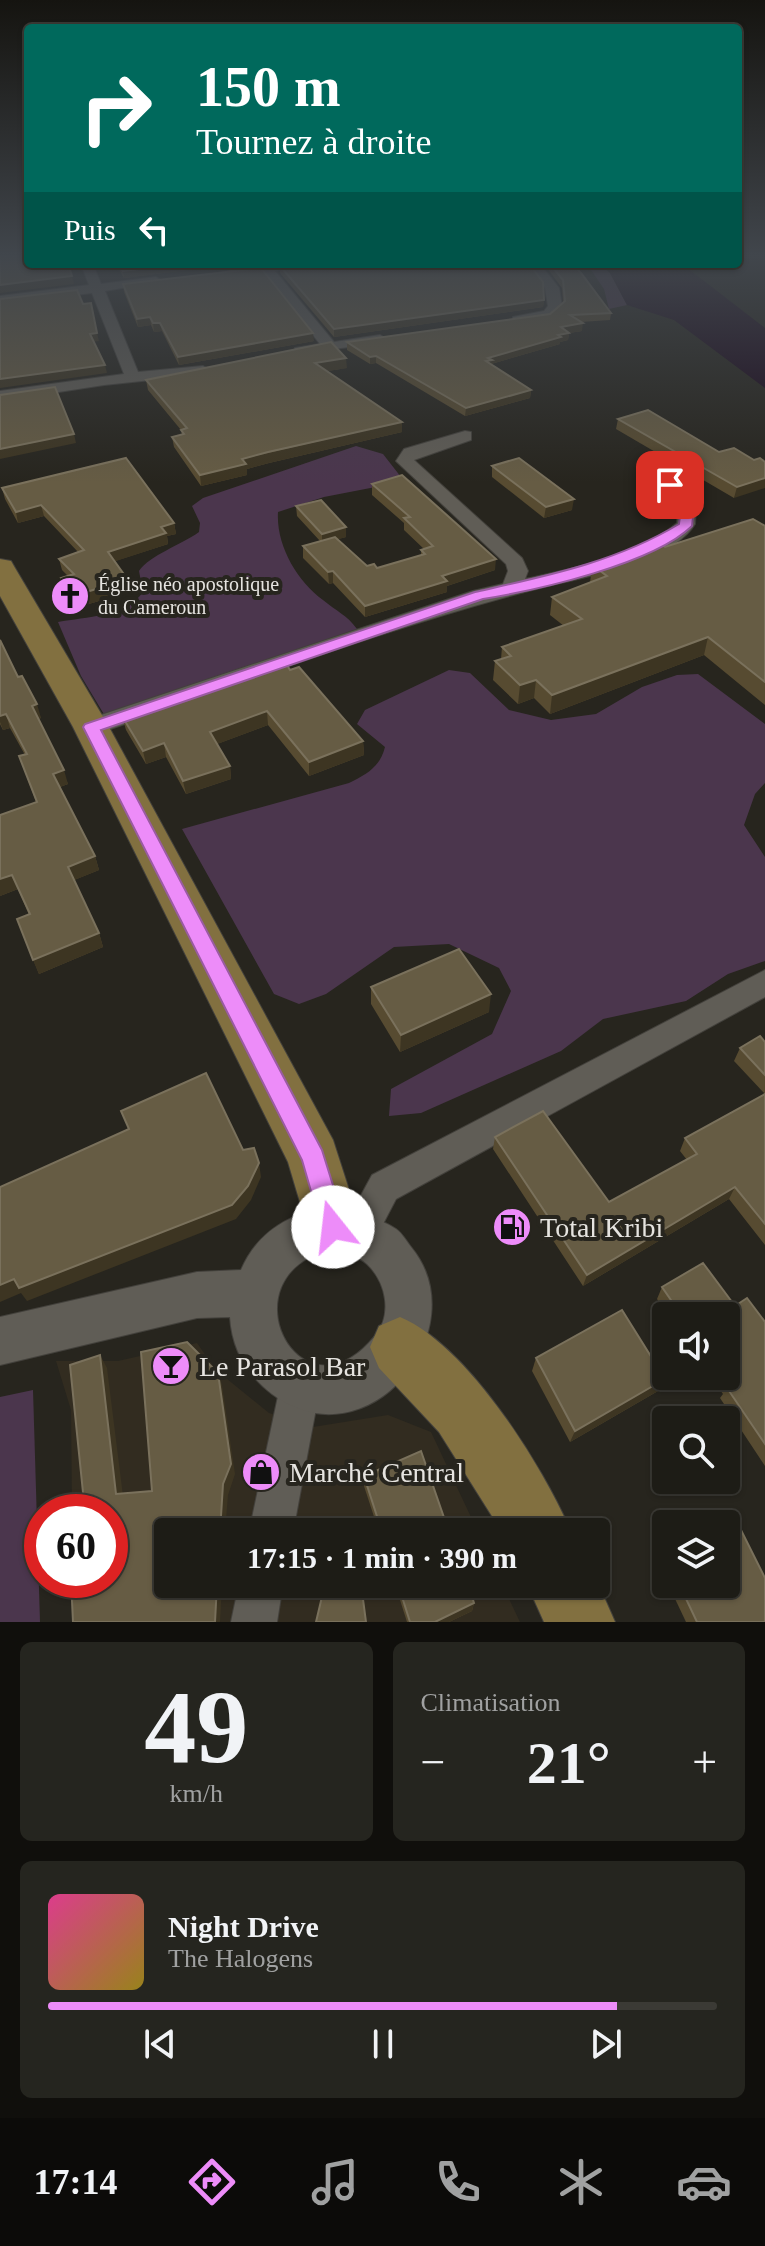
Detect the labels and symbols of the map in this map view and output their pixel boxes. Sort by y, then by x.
pin [636,451,704,519]
place label: Église néo apostolique du Cameroun [98,573,279,618]
church icon: Église néo apostolique du Cameroun [49,575,91,617]
position arrow [291,1185,375,1269]
fuel station icon: Total Kribi [491,1206,533,1248]
place label: Total Kribi [540,1212,663,1243]
bar icon: Le Parasol Bar [150,1345,192,1387]
place label: Le Parasol Bar [199,1351,366,1382]
shop icon: Marché Central [240,1451,282,1493]
place label: Marché Central [289,1457,464,1488]
speed limit sign: 60 [24,1494,128,1598]

